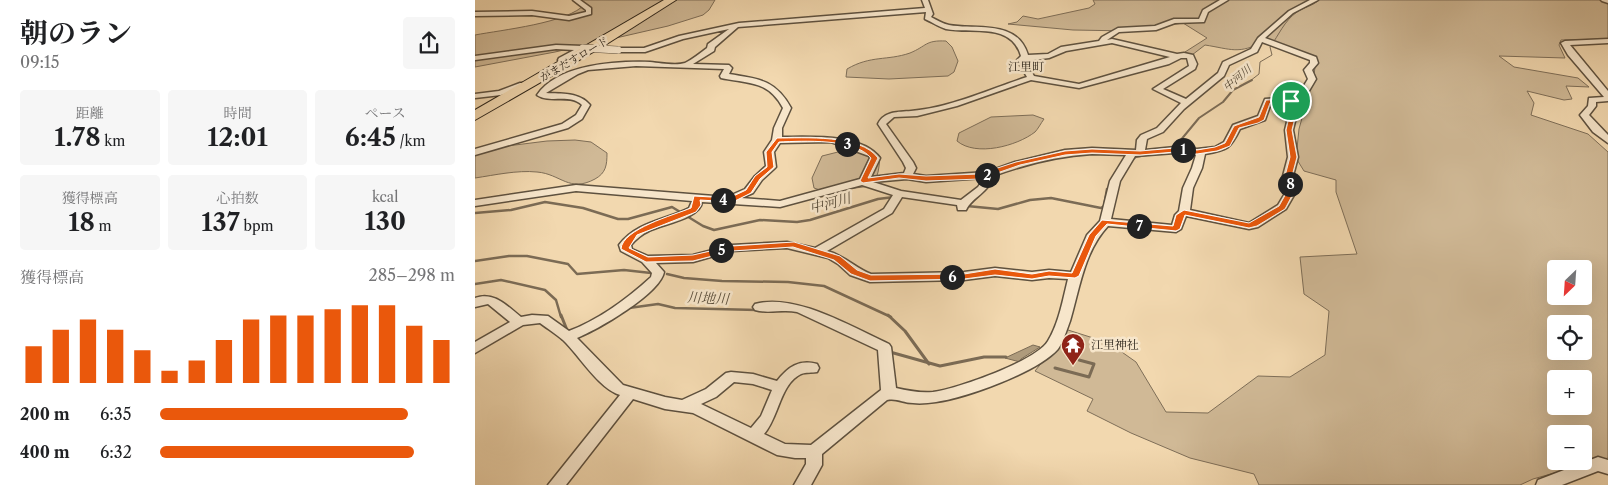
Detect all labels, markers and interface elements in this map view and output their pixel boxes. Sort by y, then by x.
text: 朝のラン [20,16,132,50]
button: share [403,17,455,69]
street label: がまだすロード [537,34,611,84]
text: 09:15 [20,52,59,72]
district label: 江里町 [1008,59,1044,74]
water label: 中河川 [1220,61,1255,94]
pin [1270,80,1312,122]
icon: arrive [1277,87,1305,115]
text: 距離 [76,104,104,122]
text: 時間 [223,104,251,122]
text: ペース [365,104,406,122]
text: 1.78 [54,122,101,153]
text: 12:01 [207,122,268,153]
text: 6:45 [345,122,396,153]
text: km [101,132,125,150]
text: /km [396,132,426,150]
pin: 3 [835,132,859,156]
text: 3 [844,135,851,153]
pin: 1 [1171,138,1195,162]
text: 1 [1180,141,1187,159]
pin: 2 [975,162,999,188]
text: 2 [983,166,992,184]
pin: 8 [1277,172,1303,196]
text: 8 [1286,175,1295,193]
text: kcal [372,188,398,206]
pin: 4 [711,188,735,212]
water label: 中河川 [807,188,855,217]
text: 獲得標高 [62,189,118,207]
text: 心拍数 [216,189,258,207]
text: 4 [719,191,728,209]
text: 130 [365,206,406,237]
text: 18 [68,207,95,238]
text: 137 [201,207,240,238]
pin: 7 [1127,214,1151,238]
text: m [95,217,112,235]
text: bpm [240,217,274,235]
text: 7 [1136,217,1143,235]
pin: 5 [709,238,733,262]
text: 5 [718,241,725,259]
north arrow [1547,260,1593,305]
map controls [1547,260,1592,470]
pin: 6 [939,264,965,290]
text: 285–298 m [369,265,455,285]
text: 獲得標高 [20,267,84,287]
text: 6 [948,268,957,286]
water label: 川地川 [687,288,731,308]
button: locate [1547,315,1592,360]
temple icon: 江里神社 [1060,332,1086,366]
place label: 江里神社 [1091,337,1139,352]
button: + [1547,370,1592,415]
text: 200 m [20,404,70,424]
text: 6:35 [100,404,131,424]
button: − [1547,425,1592,470]
text: 400 m [20,442,70,462]
text: 6:32 [100,442,132,462]

